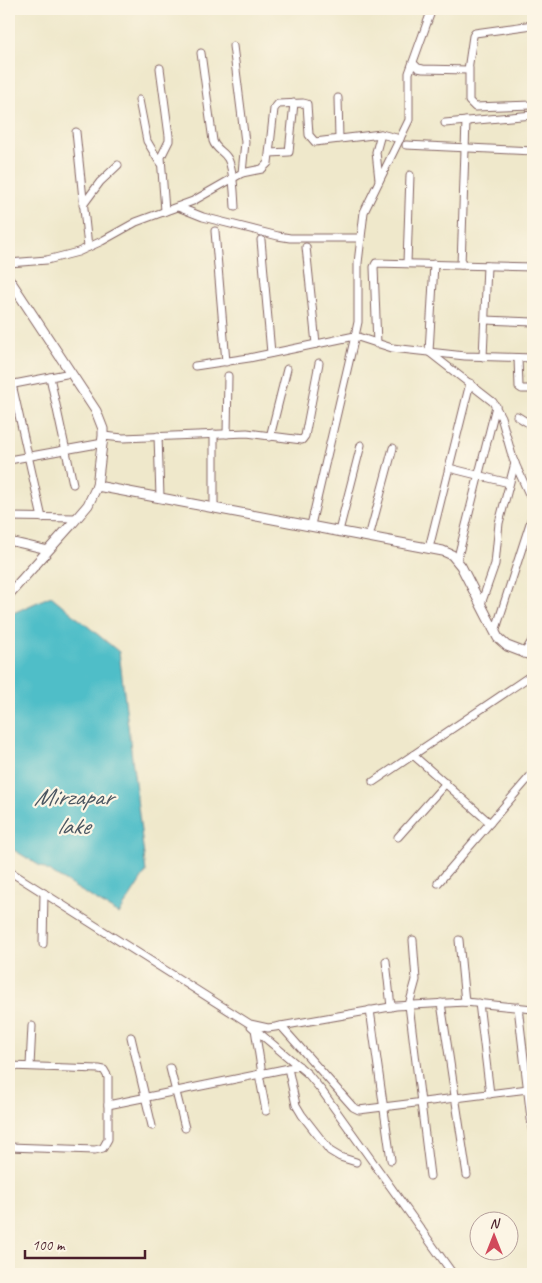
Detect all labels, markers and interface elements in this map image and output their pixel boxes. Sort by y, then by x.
water label: Mirzapar lake [34,781,117,842]
north arrow [470,1210,520,1260]
text: N [490,1215,501,1232]
scale bar [25,1228,145,1260]
text: 100 m [32,1236,66,1255]

